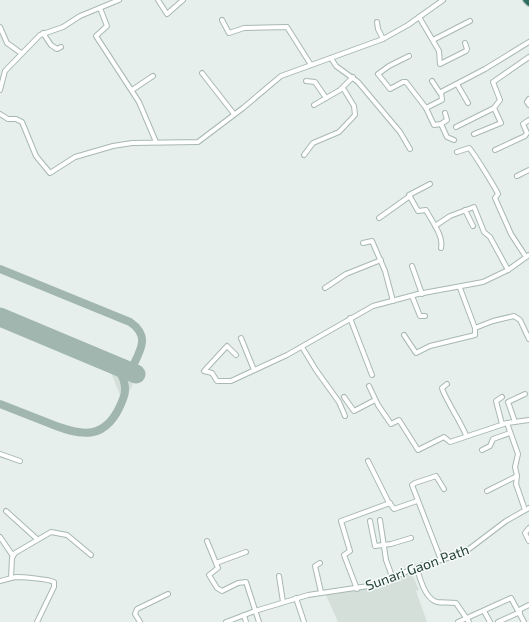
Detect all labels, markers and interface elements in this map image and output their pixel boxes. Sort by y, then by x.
street label: Sunari Gaon Path [363,540,471,594]

